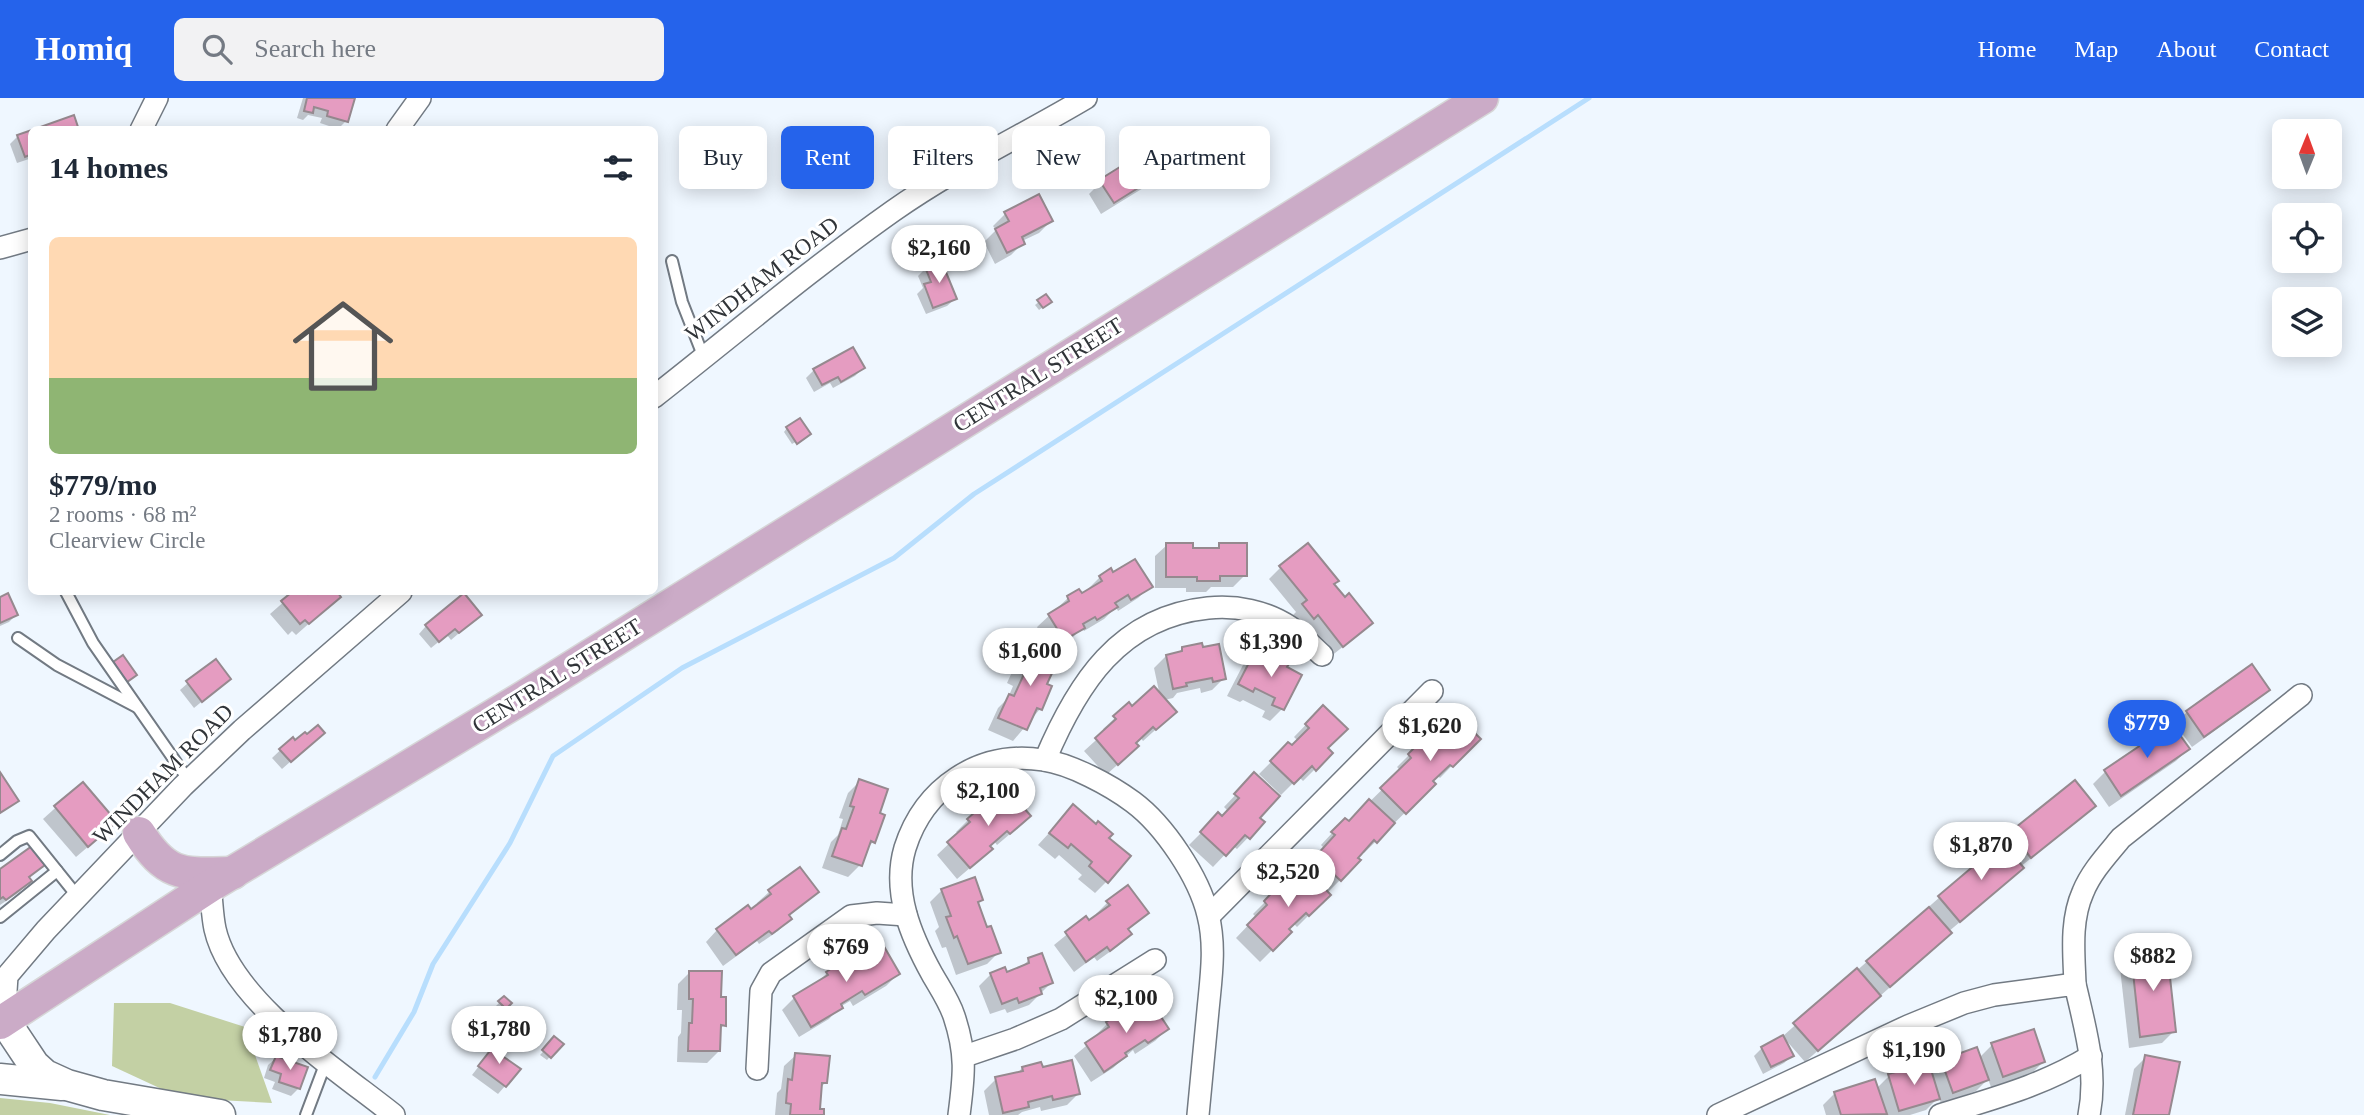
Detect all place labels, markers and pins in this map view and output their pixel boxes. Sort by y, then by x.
pin: $2,160 [882,226,996,285]
pin: $1,390 [1214,620,1328,679]
pin: $1,600 [973,628,1087,688]
pin: $779 [2106,700,2188,760]
pin: $1,620 [1373,704,1487,763]
pin: $2,100 [931,768,1045,828]
pin: $1,870 [1924,822,2038,882]
pin: $2,520 [1231,850,1345,909]
pin: $769 [805,924,887,984]
pin: $882 [2112,934,2194,993]
pin: $2,100 [1069,976,1183,1035]
pin: $1,780 [442,1006,556,1066]
pin: $1,780 [233,1012,347,1072]
pin: $1,190 [1857,1028,1971,1087]

